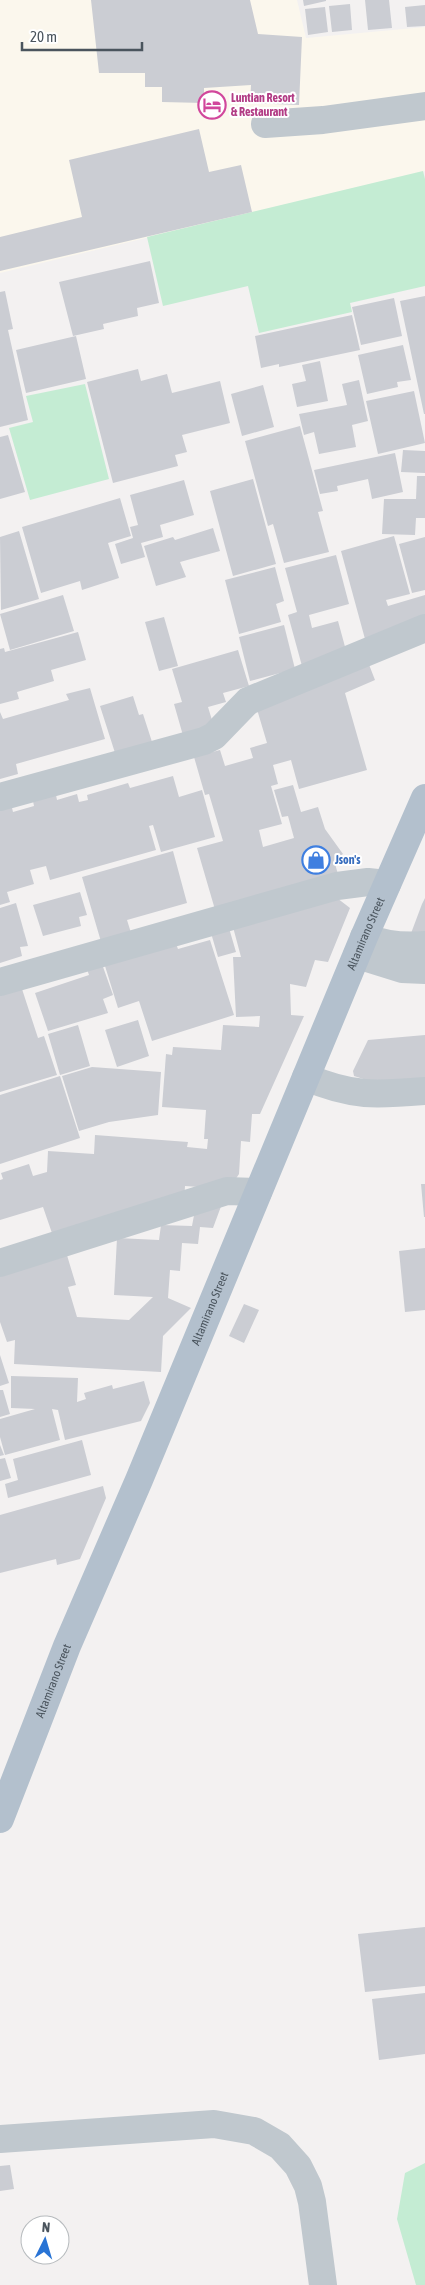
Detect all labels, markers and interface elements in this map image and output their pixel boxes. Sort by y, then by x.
scale bar [22,20,142,52]
text: 20 m [30,28,57,45]
hotel icon: Luntian Resort & Restaurant [197,90,227,120]
place label: Luntian Resort & Restaurant [231,91,295,119]
shop icon: Json's [301,845,331,875]
place label: Json's [334,853,361,867]
street label: Altamirano Street [344,895,388,972]
street label: Altamirano Street [189,1269,232,1347]
street label: Altamirano Street [33,1642,74,1720]
north arrow [20,2215,70,2265]
text: N [41,2219,51,2235]

